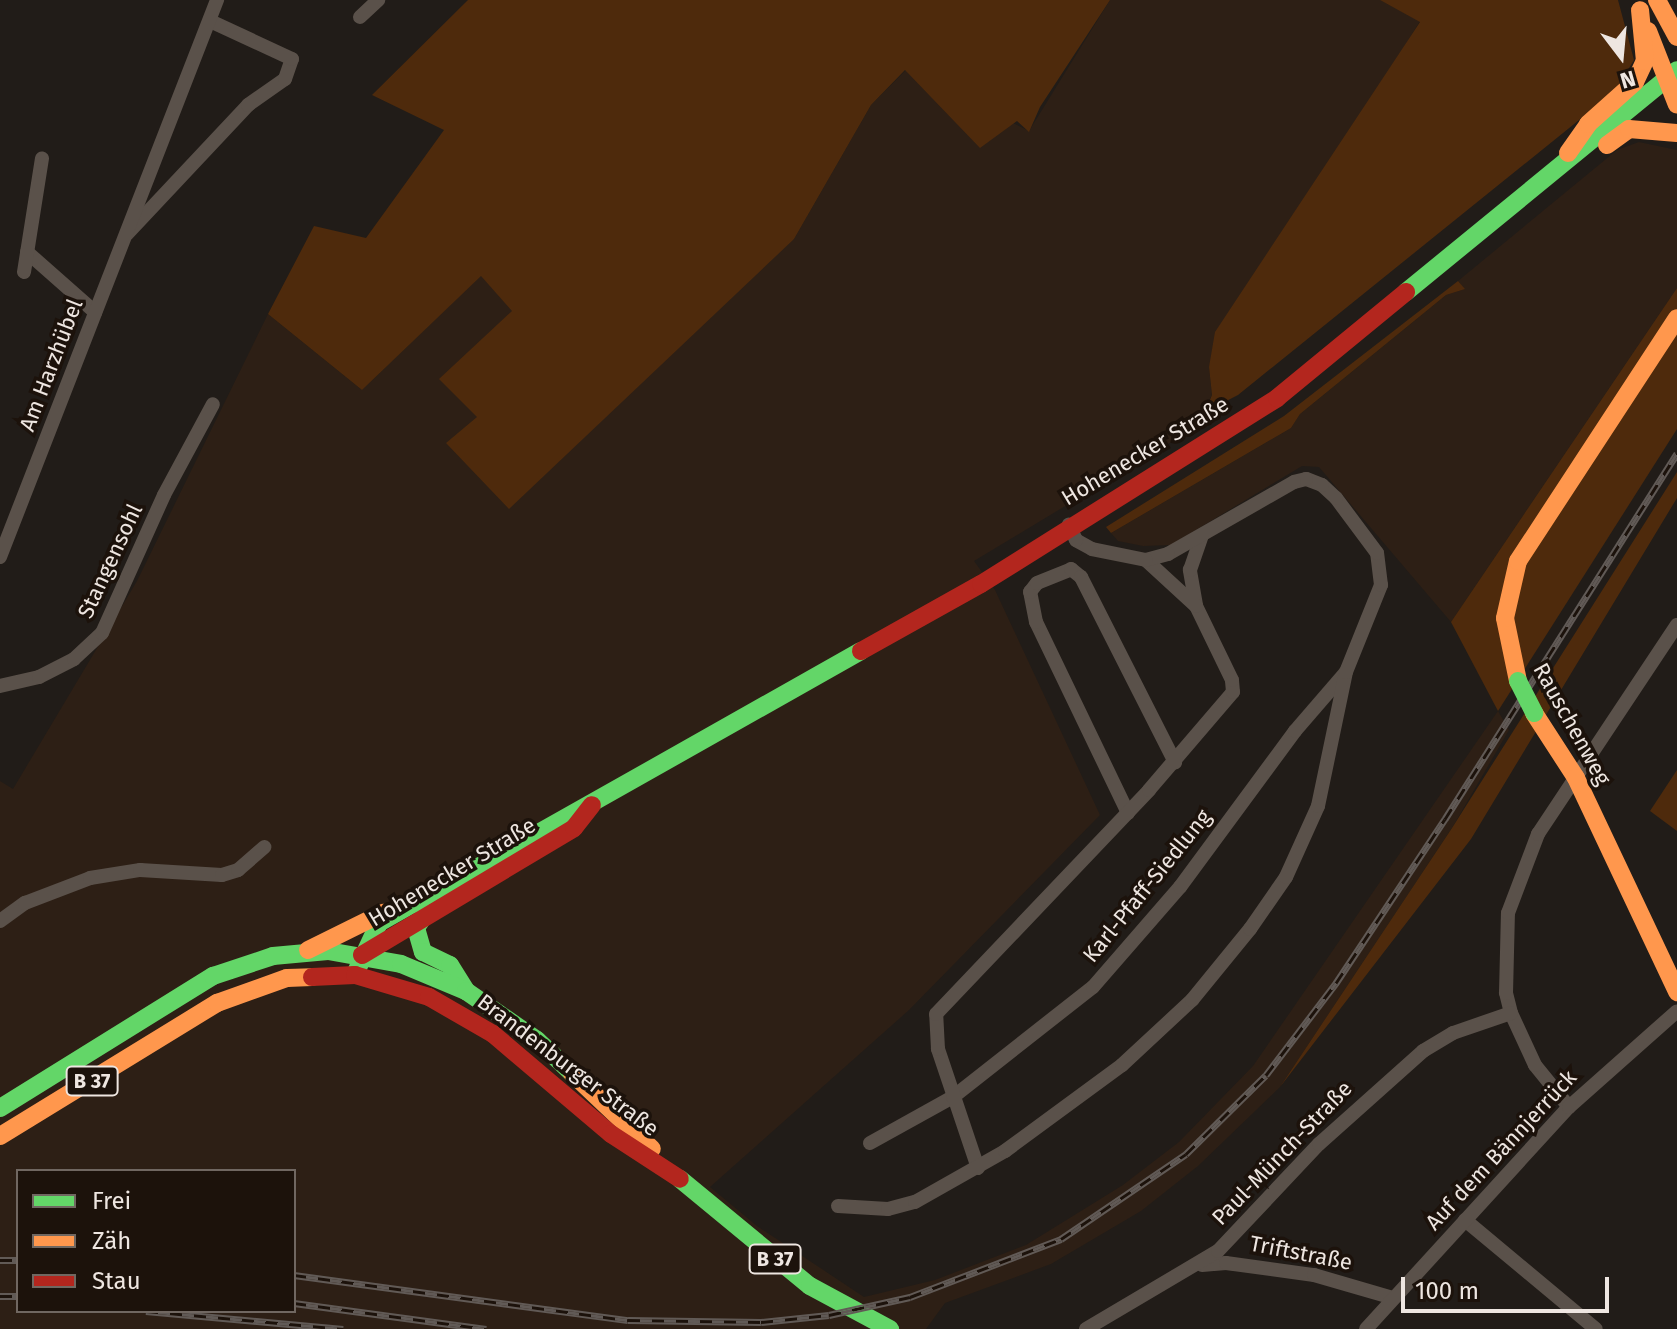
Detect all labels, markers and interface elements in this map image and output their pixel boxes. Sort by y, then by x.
north arrow [1581,16,1661,96]
text: N [1617,65,1638,95]
street label: Am Harzhübel [14,295,88,435]
street label: Hohenecker Straße [1057,391,1233,511]
street label: Stangensohl [72,500,148,622]
street label: Rauschenweg [1528,658,1616,790]
street label: Karl-Pfaff-Siedlung [1077,804,1217,968]
street label: Hohenecker Straße [364,812,540,932]
street label: Brandenburger Straße [472,988,664,1142]
street label: Auf dem Bännjerrück [1420,1064,1582,1236]
road number: B 37 [64,1065,120,1097]
street label: Paul-Münch-Straße [1206,1075,1358,1231]
legend [16,1169,296,1313]
text: Frei [92,1187,131,1215]
text: Zäh [92,1227,131,1255]
street label: Triftstraße [1248,1230,1354,1276]
road number: B 37 [747,1243,803,1275]
scale bar [1405,1261,1613,1311]
text: Stau [92,1267,141,1295]
text: 100 m [1415,1277,1479,1305]

